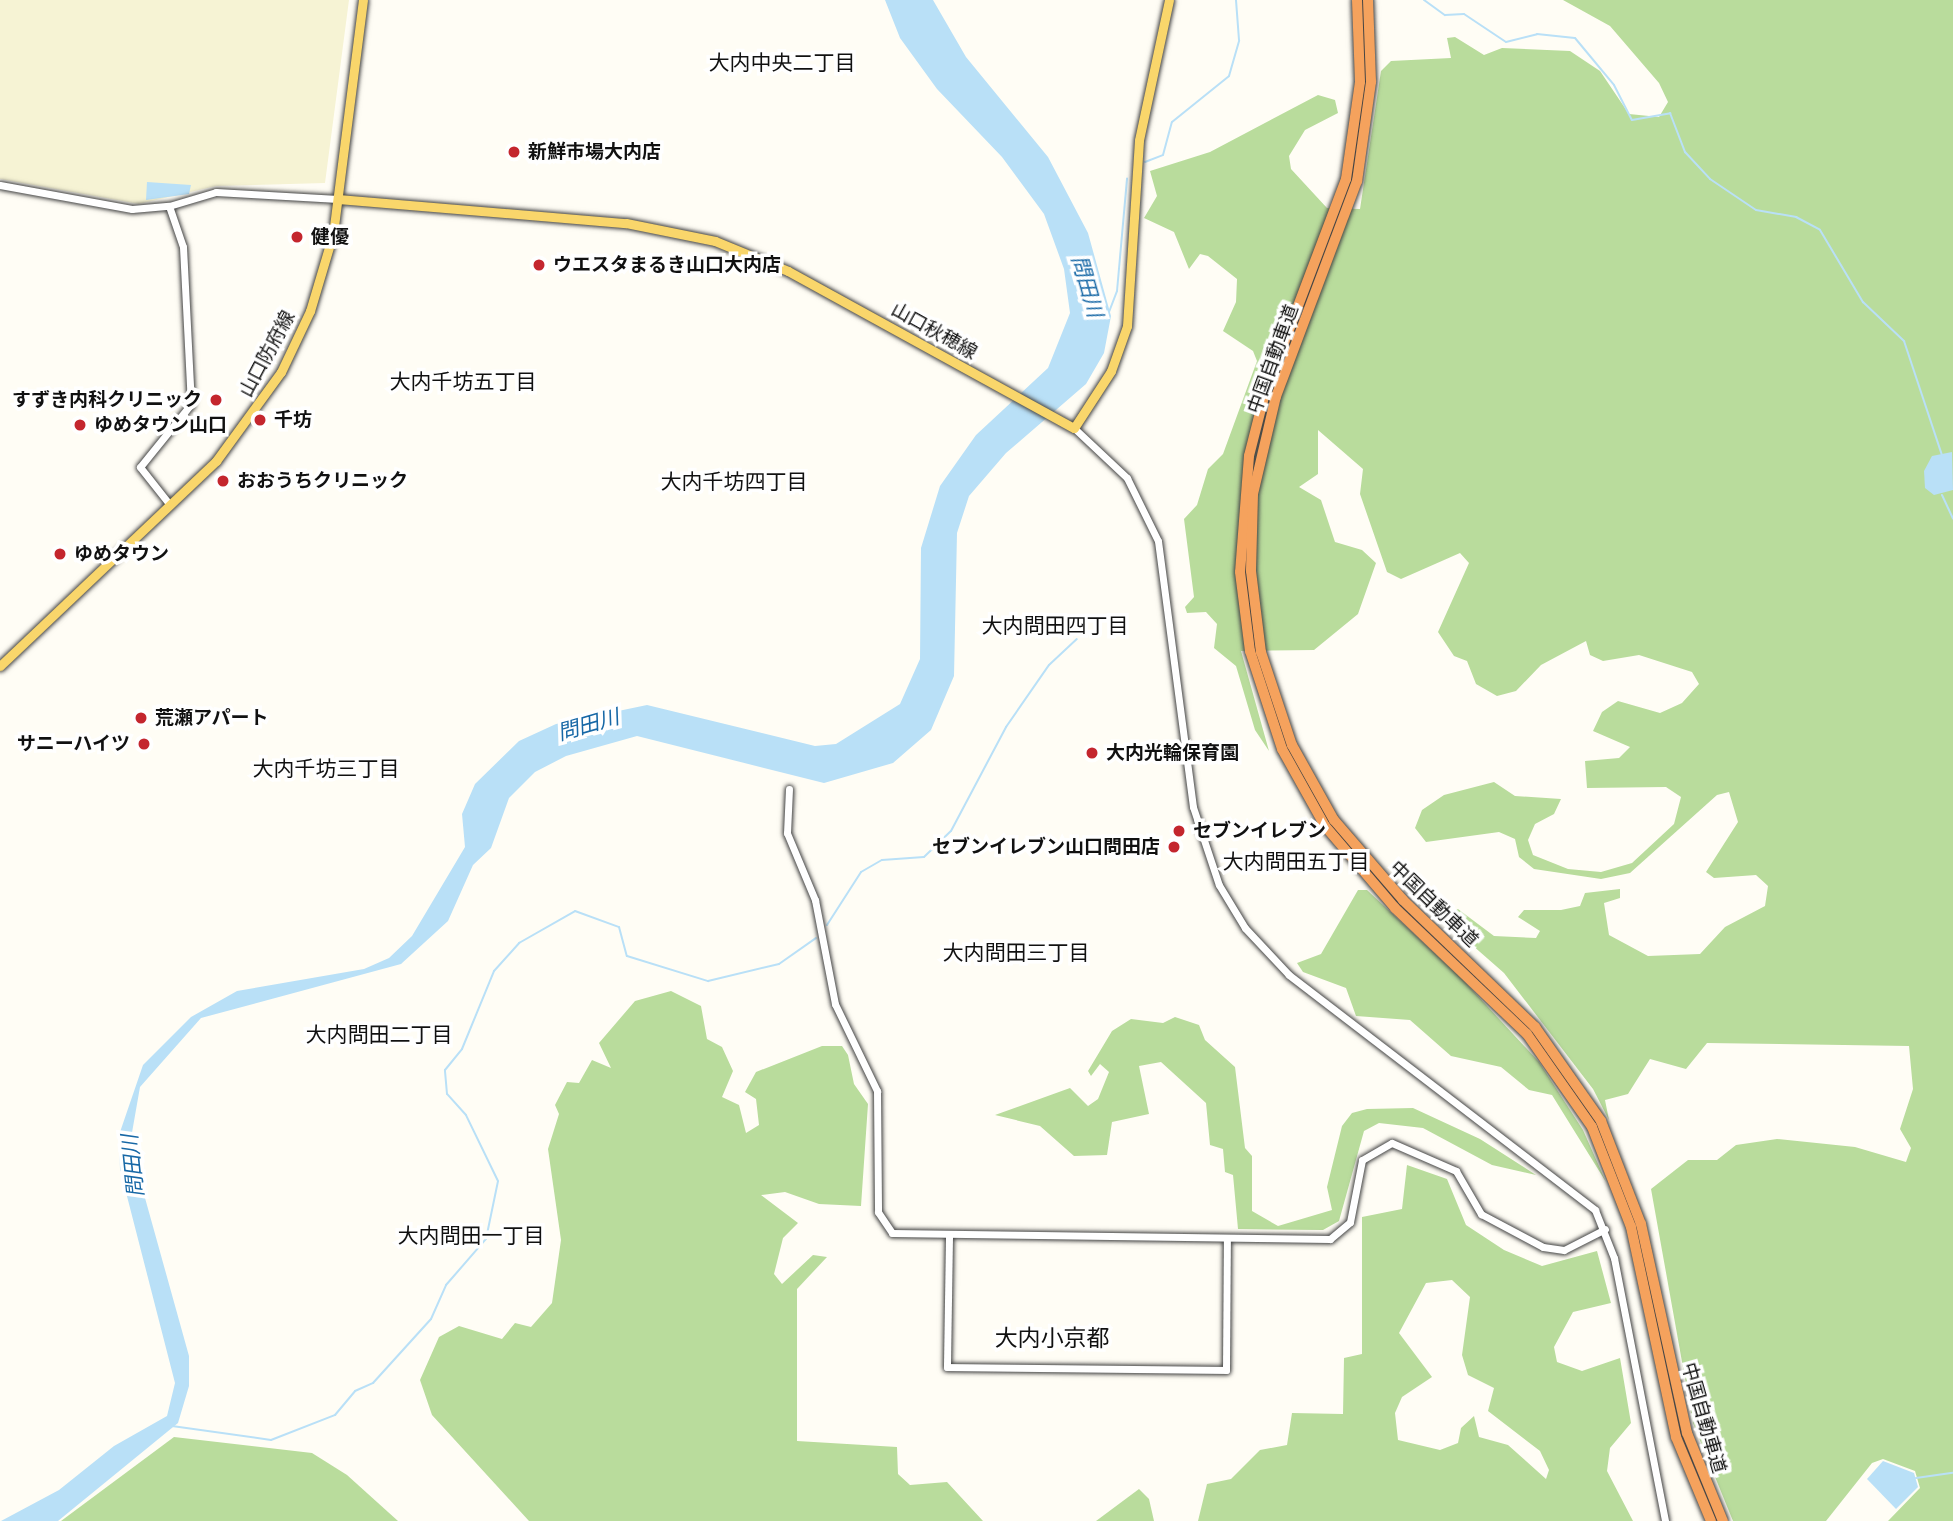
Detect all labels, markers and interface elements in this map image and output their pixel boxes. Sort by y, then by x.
district label: 大内中央二丁目 [709,49,855,75]
place label: 新鮮市場大内店 [528,141,661,163]
marker: 新鮮市場大内店 [506,144,522,160]
place label: 健優 [311,226,349,248]
marker: 健優 [289,229,305,245]
water label: 問田川 [1067,252,1109,320]
place label: ウエスタまるき山口大内店 [553,254,781,276]
marker: ウエスタまるき山口大内店 [531,257,547,273]
street label: 山口秋穂線 [887,298,981,364]
street label: 中国自動車道 [1243,302,1303,416]
street label: 山口防府線 [235,307,299,401]
district label: 大内千坊五丁目 [390,368,536,394]
place label: すずき内科クリニック [12,389,202,411]
marker: すずき内科クリニック [208,392,224,408]
place label: 千坊 [274,409,312,431]
marker: 千坊 [252,412,268,428]
place label: ゆめタウン山口 [94,414,227,436]
marker: ゆめタウン山口 [72,417,88,433]
district label: 大内千坊四丁目 [661,468,807,494]
place label: おおうちクリニック [237,470,408,492]
marker: おおうちクリニック [215,473,231,489]
place label: ゆめタウン [74,543,169,565]
marker: ゆめタウン [52,546,68,562]
district label: 大内問田四丁目 [982,612,1128,638]
water label: 問田川 [554,703,622,745]
place label: 荒瀬アパート [155,707,269,729]
marker: 荒瀬アパート [133,710,149,726]
place label: サニーハイツ [16,733,130,755]
marker: サニーハイツ [136,736,152,752]
place label: 大内光輪保育園 [1106,742,1239,764]
marker: 大内光輪保育園 [1084,745,1100,761]
district label: 大内千坊三丁目 [253,755,399,781]
place label: セブンイレブン [1193,820,1326,842]
marker: セブンイレブン [1171,823,1187,839]
place label: セブンイレブン山口問田店 [932,836,1160,858]
marker: セブンイレブン山口問田店 [1166,839,1182,855]
district label: 大内問田五丁目 [1223,848,1369,874]
street label: 中国自動車道 [1385,856,1483,952]
district label: 大内問田三丁目 [943,939,1089,965]
district label: 大内問田二丁目 [306,1021,452,1047]
water label: 問田川 [116,1133,148,1199]
district label: 大内問田一丁目 [398,1222,544,1248]
district label: 大内小京都 [995,1323,1109,1351]
street label: 中国自動車道 [1677,1360,1731,1476]

